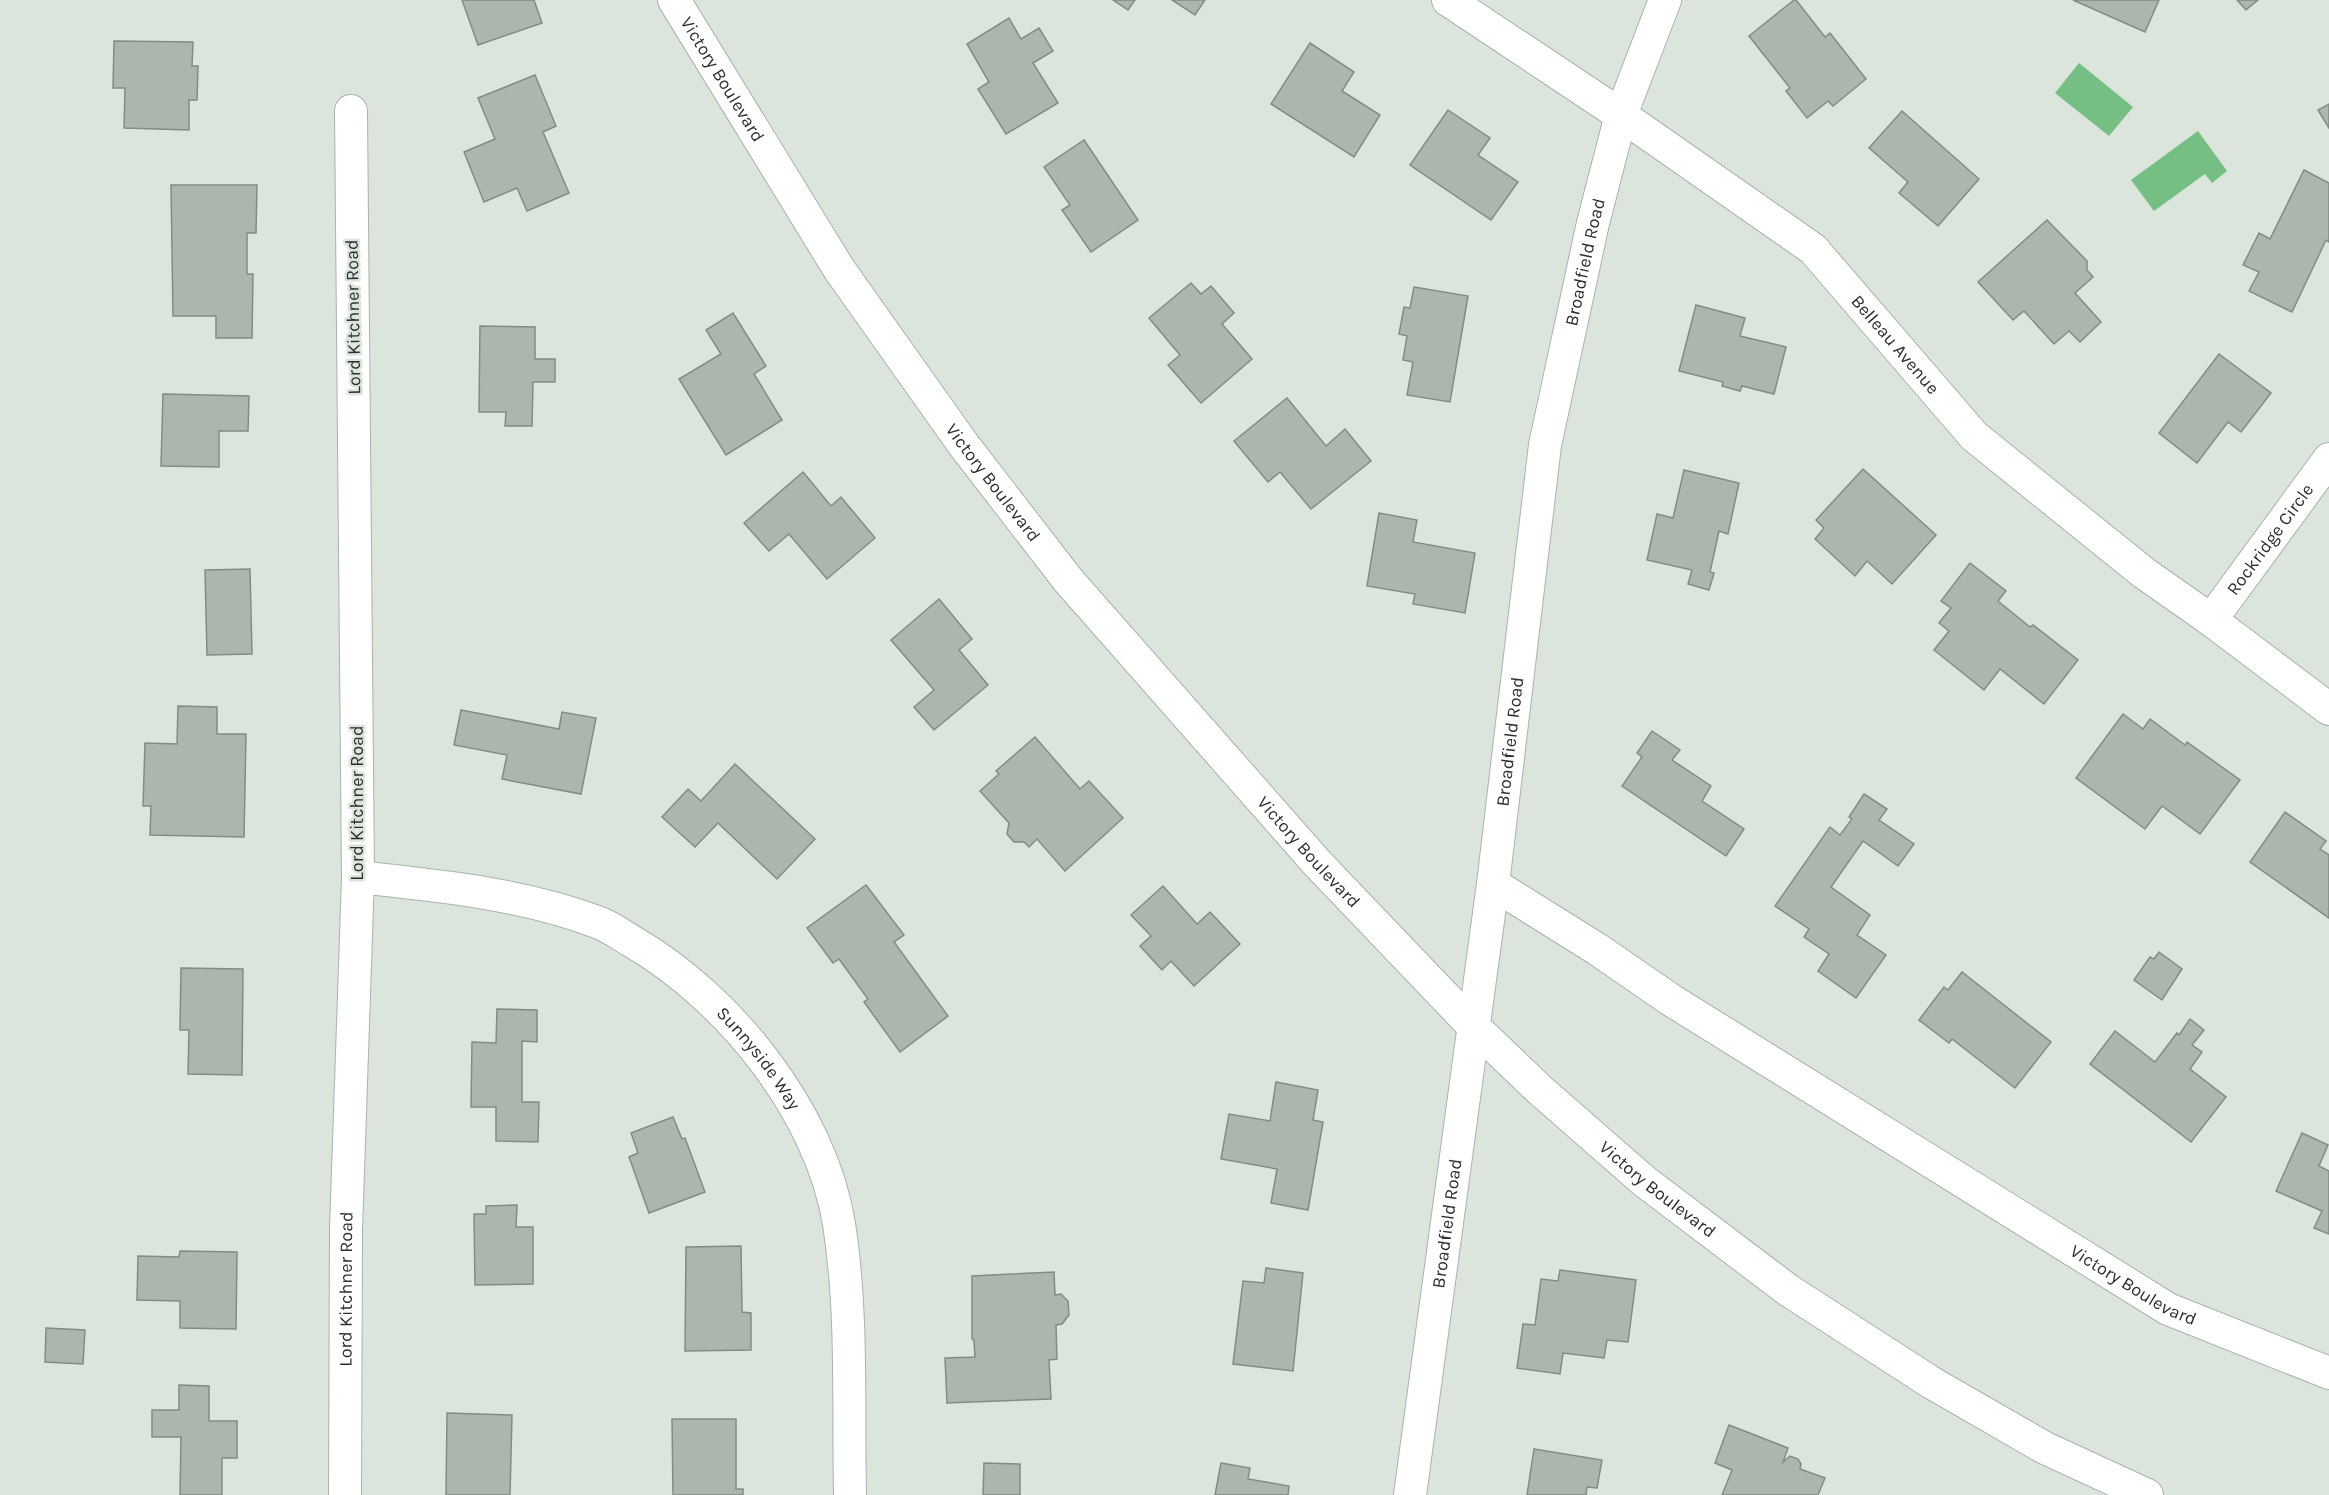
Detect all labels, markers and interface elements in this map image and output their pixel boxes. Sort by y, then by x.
street label: Victory Boulevard [676,13,769,146]
street label: Broadfield Road [1560,196,1610,328]
street label: Lord Kitchner Road [341,239,365,395]
street label: Belleau Avenue [1846,290,1944,399]
street label: Victory Boulevard [941,419,1045,546]
street label: Rockridge Circle [2222,479,2318,600]
street label: Broadfield Road [1491,676,1528,808]
street label: Lord Kitchner Road [346,725,368,881]
street label: Victory Boulevard [1252,792,1365,912]
street label: Sunnyside Way [712,1002,806,1114]
street label: Victory Boulevard [1595,1136,1720,1242]
street label: Broadfield Road [1427,1157,1467,1290]
street label: Lord Kitchner Road [334,1211,358,1367]
street label: Victory Boulevard [2066,1240,2200,1330]

